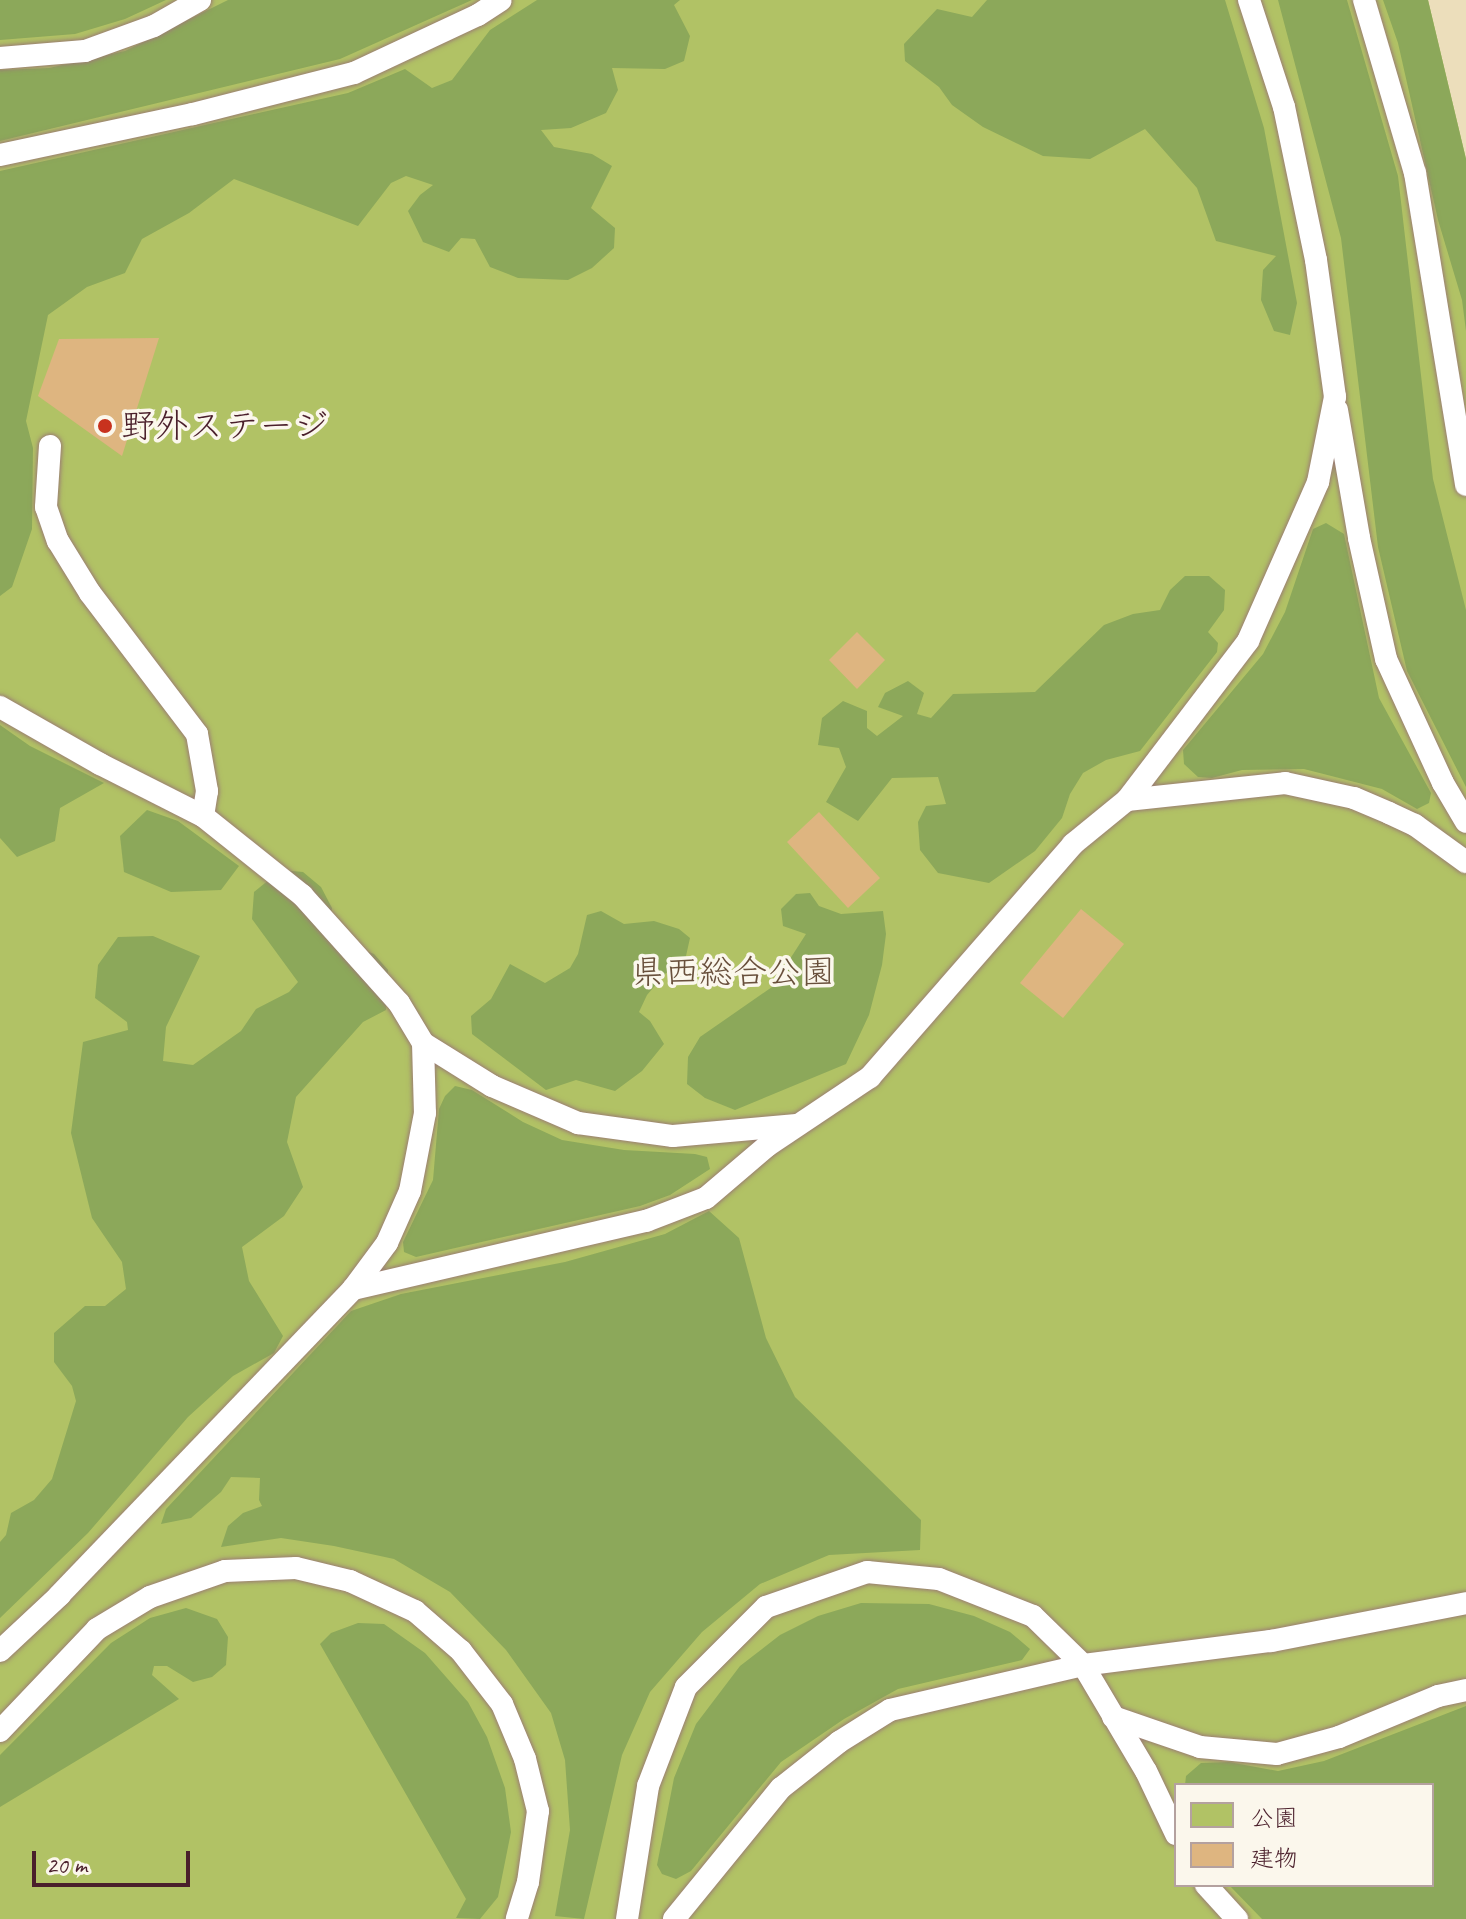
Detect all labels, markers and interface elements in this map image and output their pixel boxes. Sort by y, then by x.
place label: 野外ステージ [121,406,325,446]
marker: 野外ステージ [96,417,114,435]
park label: 県西総合公園 [631,952,835,992]
legend [1174,1783,1434,1887]
text: 公園 [1250,1803,1298,1833]
scale bar [36,1835,194,1885]
text: 建物 [1250,1843,1298,1873]
text: 20 m [46,1850,87,1880]

